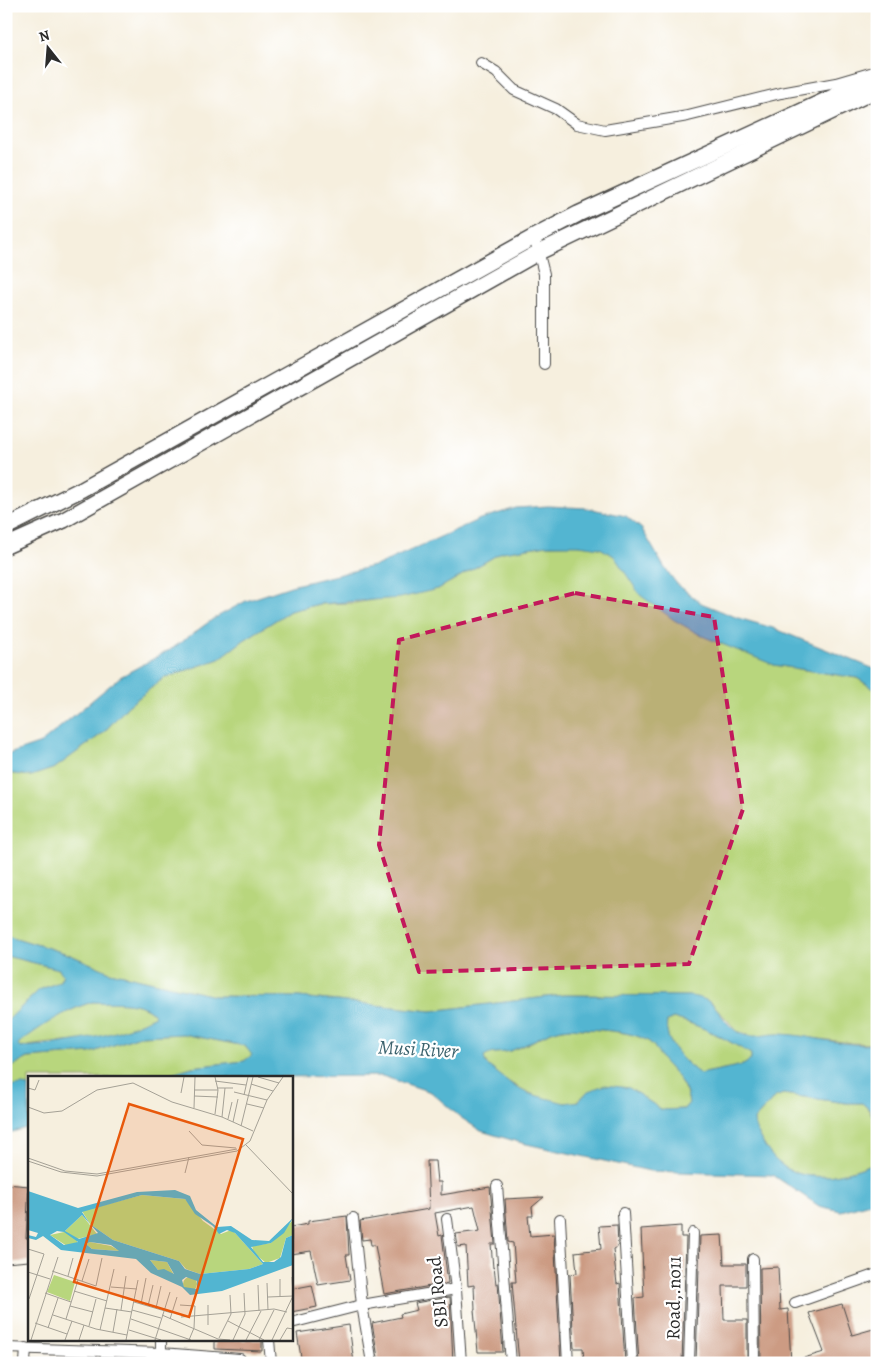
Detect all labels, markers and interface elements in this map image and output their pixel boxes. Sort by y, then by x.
north arrow [22,22,72,72]
text: N [37,25,52,47]
water label: Musi River [377,1033,460,1065]
inset map [28,1076,292,1342]
street label: SBI Road [421,1254,455,1329]
street label: Road,.no11 [660,1255,688,1340]

